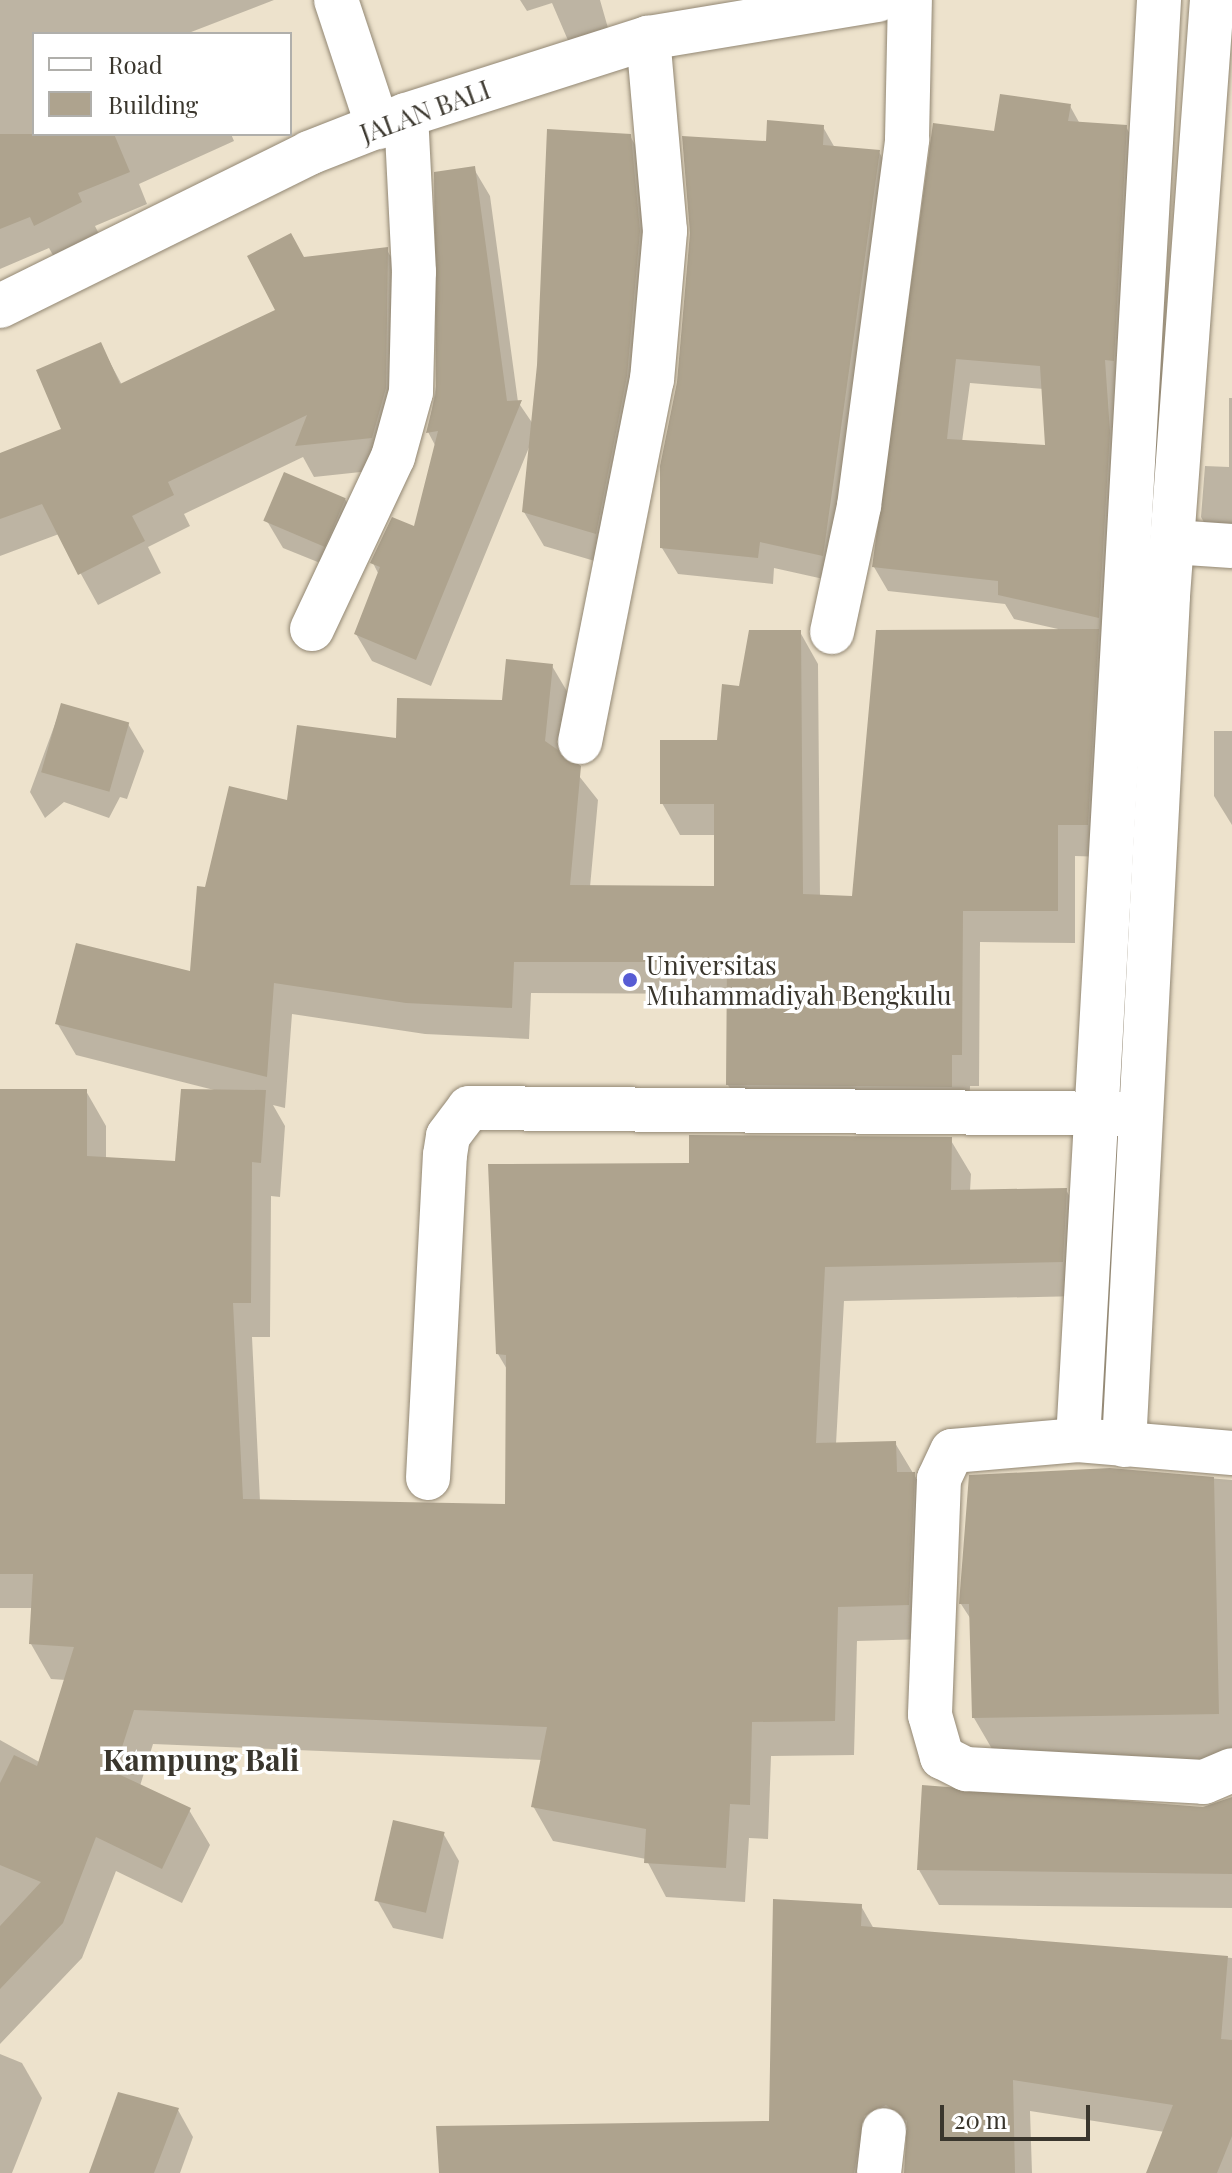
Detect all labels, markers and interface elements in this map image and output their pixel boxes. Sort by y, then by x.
legend [32,32,292,136]
text: Road [108,48,163,80]
street label: JALAN BALI [356,73,494,149]
text: Building [108,88,198,120]
place label: Universitas Muhammadiyah Bengkulu [646,949,951,1010]
marker: Universitas Muhammadiyah Bengkulu [621,971,639,989]
district label: Kampung Bali [103,1741,299,1777]
scale bar [944,2089,1094,2139]
text: 20 m [954,2103,1007,2135]

